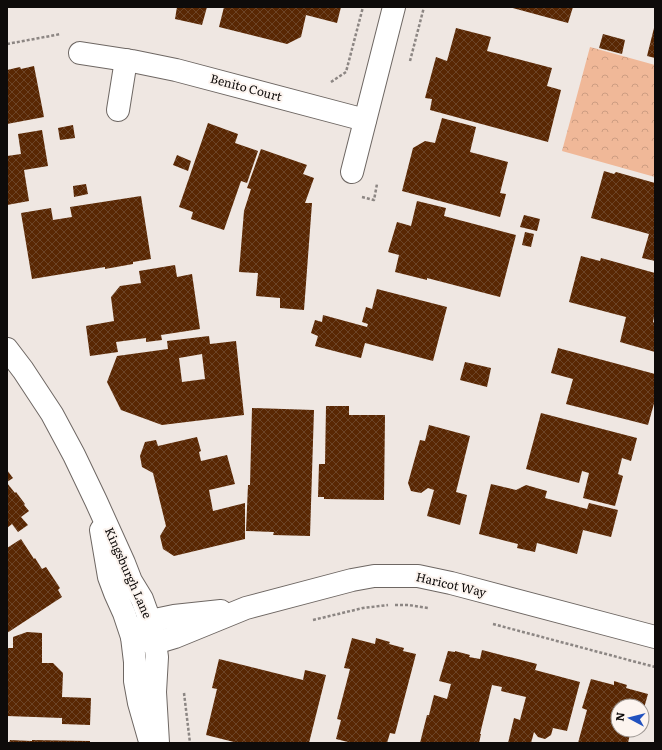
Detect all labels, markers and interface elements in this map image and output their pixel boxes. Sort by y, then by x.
street label: Benito Court [209,69,284,105]
street label: Kingsburgh Lane [101,524,157,621]
street label: Haricot Way [414,567,488,601]
north arrow [610,698,650,738]
text: N [611,711,628,722]

